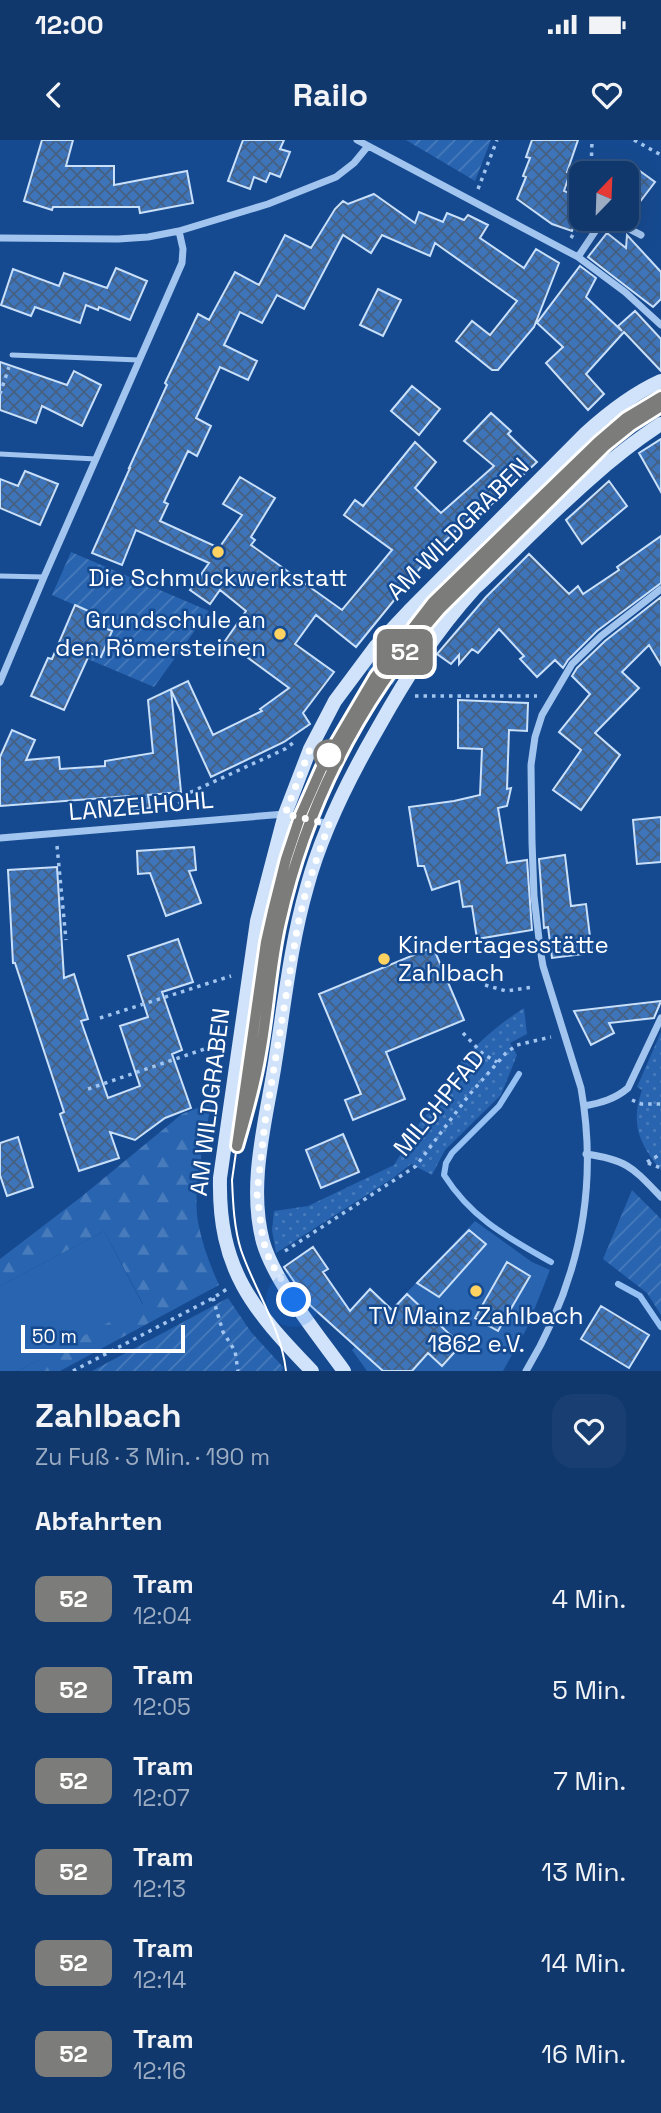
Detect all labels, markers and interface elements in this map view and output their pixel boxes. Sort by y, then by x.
text: 12:00 [35,8,104,42]
text: Railo [293,75,368,115]
icon: back [35,76,73,114]
icon: heart [588,76,626,114]
north arrow [569,161,639,231]
map controls [569,161,639,231]
street label: AM WILDGRABEN [380,451,535,606]
marker: Die Schmuckwerkstatt [210,544,226,560]
place label: Die Schmuckwerkstatt [88,562,348,593]
place label: Grundschule an den Römersteinen [55,604,266,663]
marker: Grundschule an den Römersteinen [272,626,288,642]
line badge: 52 [374,629,436,675]
text: 52 [391,636,419,667]
unlabelled marker [314,740,344,770]
street label: LANZELHOHL [67,784,215,827]
place label: Kindertagesstätte Zahlbach [398,929,609,988]
marker: Kindertagesstätte Zahlbach [376,951,392,967]
street label: AM WILDGRABEN [183,1006,236,1198]
street label: MILCHPFAD [386,1043,491,1162]
your location [276,1282,311,1317]
marker: TV Mainz Zahlbach 1862 e.V. [468,1283,484,1299]
place label: TV Mainz Zahlbach 1862 e.V. [369,1300,583,1359]
scale bar [21,1322,186,1354]
text: 50 m [32,1324,77,1349]
button: heart [552,1394,626,1468]
text: Zahlbach [35,1395,182,1437]
text: Zu Fuß · 3 Min. · 190 m [35,1442,270,1472]
text: Abfahrten [35,1504,163,1538]
text: Tram [133,1567,194,1601]
text: 4 Min. [552,1582,626,1616]
text: 52 [59,1583,88,1614]
text: 12:04 [133,1601,191,1631]
text: Tram [133,1658,194,1692]
text: 5 Min. [552,1673,626,1707]
text: 52 [59,1674,88,1705]
text: 12:05 [133,1692,191,1722]
text: Tram [133,1749,194,1783]
text: 7 Min. [553,1764,626,1798]
text: 52 [59,1765,88,1796]
text: 12:07 [133,1783,190,1813]
text: Tram [133,1840,194,1874]
text: 13 Min. [541,1855,626,1889]
text: 52 [59,1856,88,1887]
text: 12:13 [133,1874,186,1904]
text: Tram [133,1931,194,1965]
text: 14 Min. [541,1946,626,1980]
text: 52 [59,1947,88,1978]
text: 12:14 [133,1965,186,1995]
text: Tram [133,2022,194,2056]
text: 16 Min. [541,2037,626,2071]
text: 52 [59,2038,88,2069]
text: 12:16 [133,2056,186,2086]

